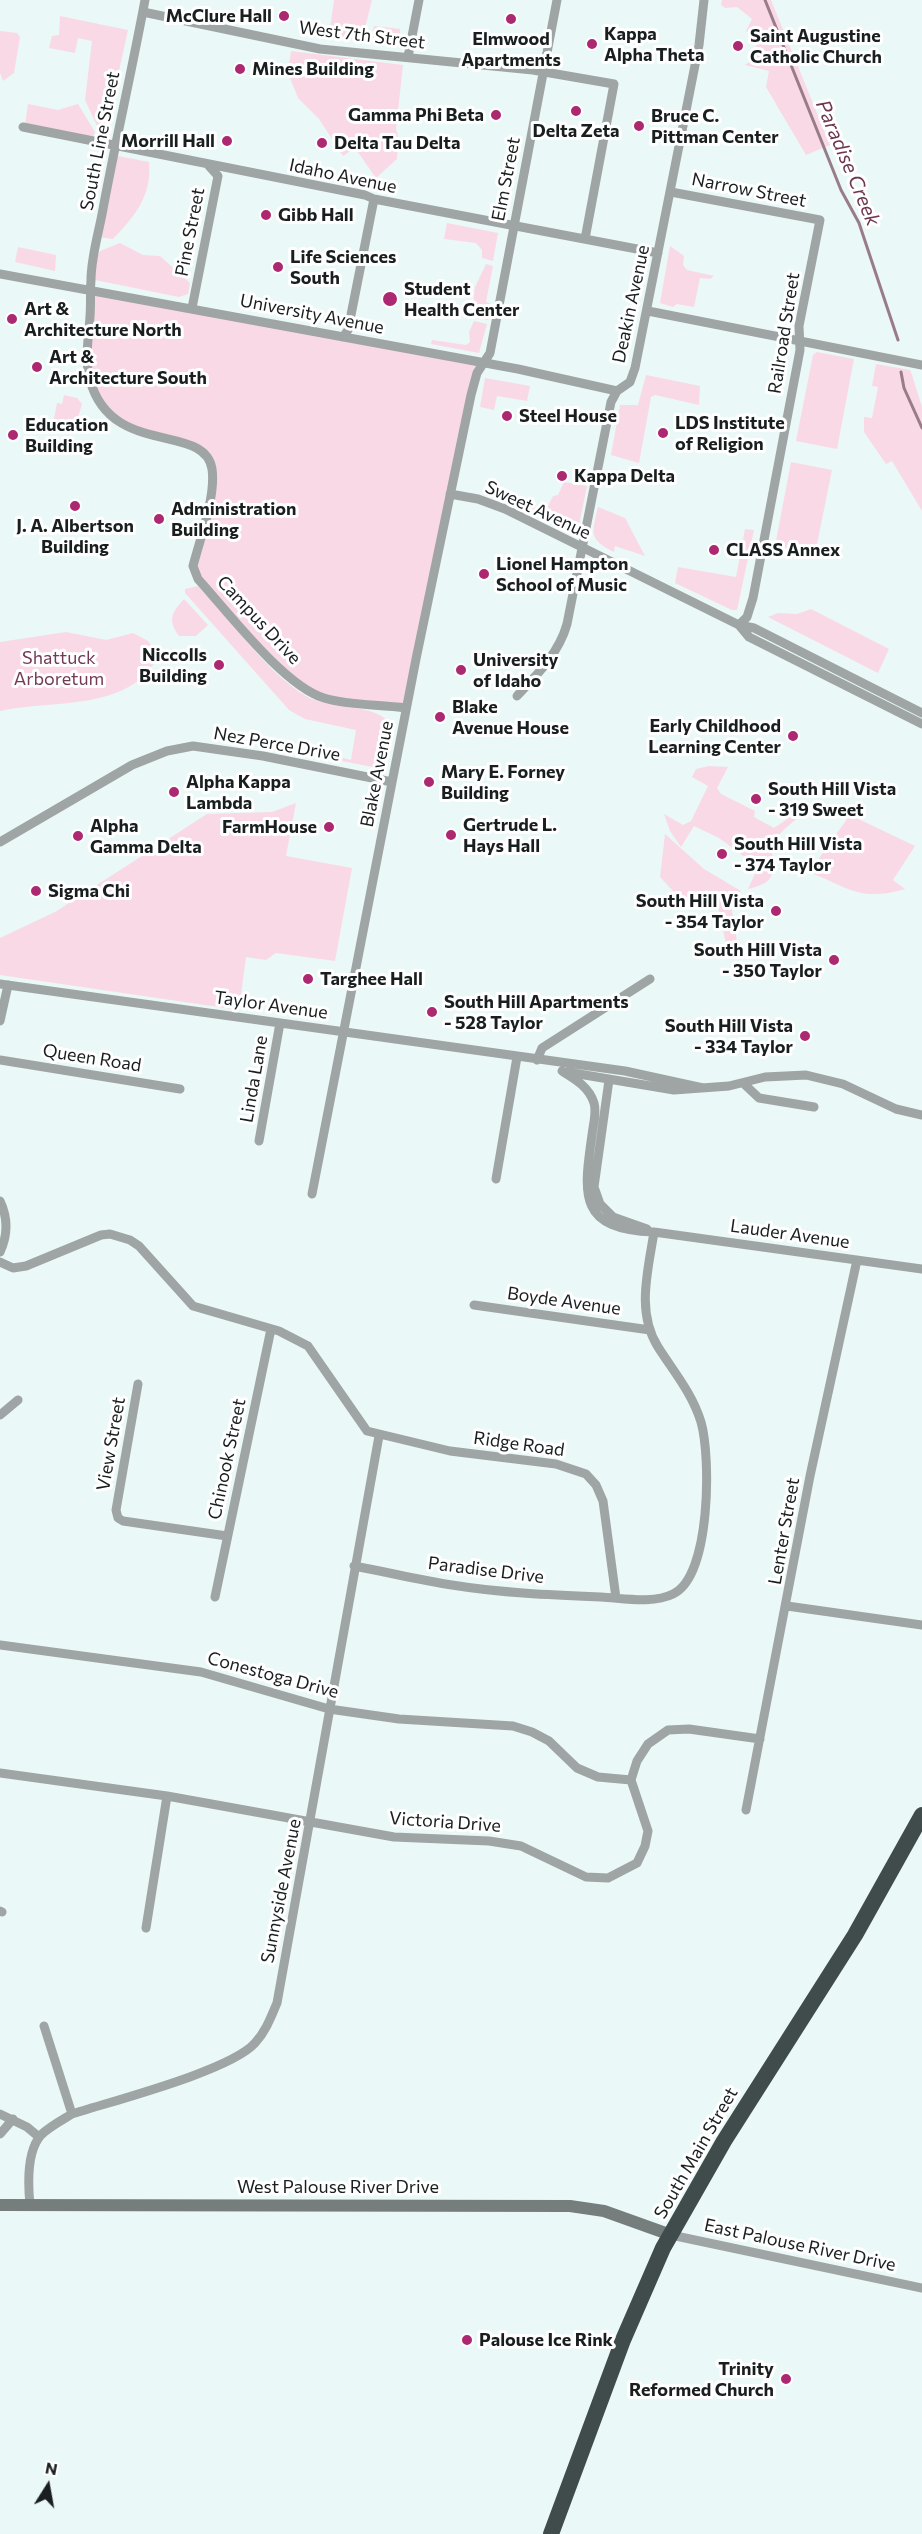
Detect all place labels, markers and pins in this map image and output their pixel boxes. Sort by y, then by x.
place label: McClure Hall [166,5,272,27]
marker: McClure Hall [277,9,291,23]
marker: Elmwood Apartments [504,12,518,26]
place label: Kappa Alpha Theta [604,23,704,66]
place label: Saint Augustine Catholic Church [750,25,882,68]
place label: Elmwood Apartments [461,28,561,70]
marker: Kappa Alpha Theta [585,37,599,51]
marker: Saint Augustine Catholic Church [731,39,745,53]
place label: Mines Building [252,58,374,80]
marker: Mines Building [233,62,247,76]
place label: Gamma Phi Beta [348,104,484,126]
marker: Delta Zeta [569,104,583,118]
place label: Bruce C. Pittman Center [651,105,779,148]
marker: Gamma Phi Beta [489,108,503,122]
marker: Bruce C. Pittman Center [632,119,646,133]
place label: Delta Zeta [533,120,619,142]
place label: Morrill Hall [121,130,215,152]
place label: Delta Tau Delta [334,132,460,154]
marker: Morrill Hall [220,134,234,148]
marker: Delta Tau Delta [315,136,329,150]
place label: Gibb Hall [278,204,354,226]
marker: Gibb Hall [259,208,273,222]
place label: Life Sciences South [290,246,396,288]
marker: Life Sciences South [271,260,285,274]
place label: Student Health Center [404,278,519,320]
marker: Student Health Center [381,290,399,308]
place label: Art & Architecture North [24,298,182,340]
marker: Art & Architecture North [5,312,19,326]
place label: Art & Architecture South [49,346,207,388]
marker: Art & Architecture South [30,360,44,374]
place label: Steel House [519,405,617,427]
marker: Steel House [500,409,514,423]
place label: LDS Institute of Religion [675,412,785,454]
place label: Education Building [25,414,109,456]
marker: LDS Institute of Religion [656,426,670,440]
marker: Education Building [6,428,20,442]
place label: Kappa Delta [574,465,675,487]
marker: Kappa Delta [555,469,569,483]
place label: Administration Building [171,498,297,540]
marker: J. A. Albertson Building [68,499,82,513]
marker: Administration Building [152,512,166,526]
place label: J. A. Albertson Building [16,515,134,558]
place label: CLASS Annex [726,539,840,561]
marker: CLASS Annex [707,543,721,557]
place label: Lionel Hampton School of Music [496,553,628,596]
marker: Lionel Hampton School of Music [477,567,491,581]
place label: Niccolls Building [139,644,207,686]
place label: University of Idaho [473,649,558,692]
marker: Niccolls Building [212,658,226,672]
marker: University of Idaho [454,663,468,677]
place label: Blake Avenue House [452,696,569,738]
marker: Blake Avenue House [433,710,447,724]
place label: Early Childhood Learning Center [648,715,781,758]
marker: Early Childhood Learning Center [786,729,800,743]
place label: Mary E. Forney Building [441,761,565,804]
place label: Alpha Kappa Lambda [186,771,291,814]
marker: Mary E. Forney Building [422,775,436,789]
place label: South Hill Vista - 319 Sweet [768,778,896,820]
marker: Alpha Kappa Lambda [167,785,181,799]
marker: South Hill Vista - 319 Sweet [749,792,763,806]
place label: Gertrude L. Hays Hall [463,814,557,856]
place label: Alpha Gamma Delta [90,815,202,858]
place label: FarmHouse [222,816,317,838]
marker: FarmHouse [322,820,336,834]
marker: Gertrude L. Hays Hall [444,828,458,842]
marker: Alpha Gamma Delta [71,829,85,843]
place label: South Hill Vista - 374 Taylor [734,833,862,876]
marker: South Hill Vista - 374 Taylor [715,847,729,861]
place label: Sigma Chi [48,880,130,902]
marker: Sigma Chi [29,884,43,898]
place label: South Hill Vista - 354 Taylor [636,890,764,932]
marker: South Hill Vista - 354 Taylor [769,904,783,918]
place label: South Hill Vista - 350 Taylor [694,939,822,982]
marker: South Hill Vista - 350 Taylor [827,953,841,967]
place label: Targhee Hall [320,968,423,990]
marker: Targhee Hall [301,972,315,986]
place label: South Hill Apartments - 528 Taylor [444,991,629,1034]
marker: South Hill Apartments - 528 Taylor [425,1005,439,1019]
place label: South Hill Vista - 334 Taylor [665,1015,793,1058]
marker: South Hill Vista - 334 Taylor [798,1029,812,1043]
place label: Palouse Ice Rink [479,2329,613,2351]
marker: Palouse Ice Rink [460,2333,474,2347]
place label: Trinity Reformed Church [629,2358,774,2400]
marker: Trinity Reformed Church [779,2372,793,2386]

